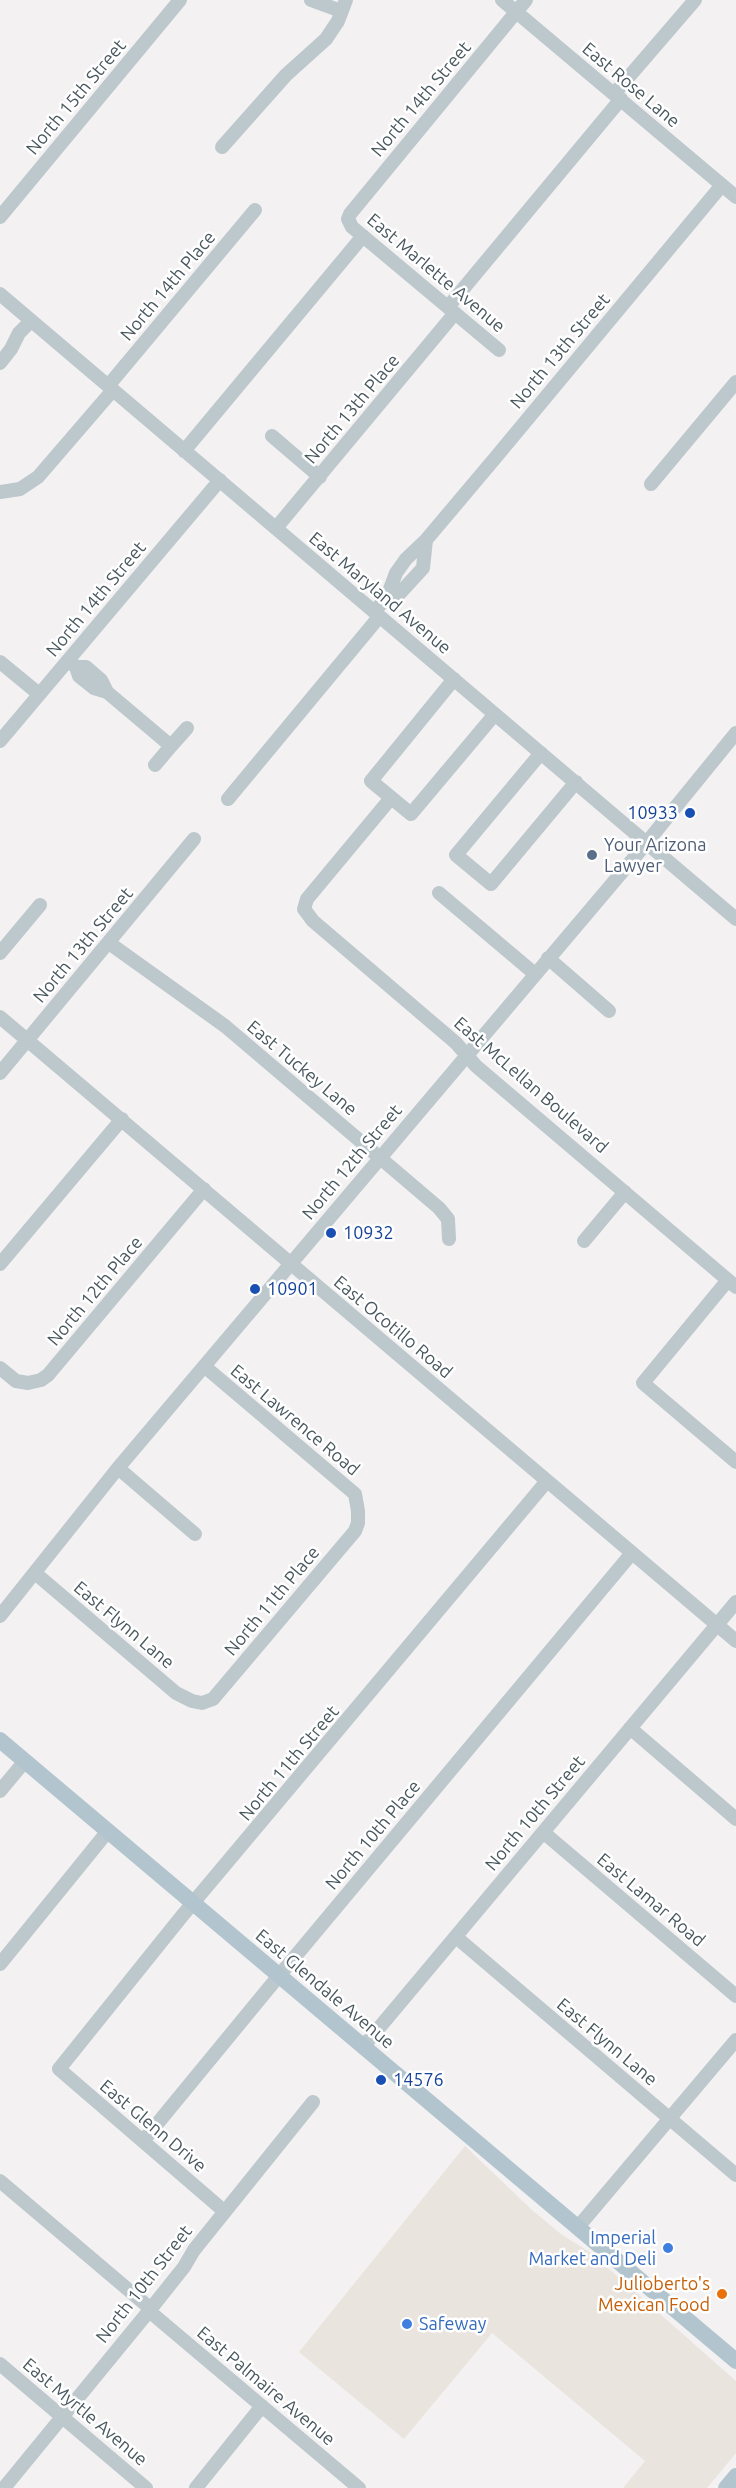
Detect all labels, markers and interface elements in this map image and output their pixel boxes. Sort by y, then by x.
street label: North 15th Street [22,35,130,159]
street label: North 14th Street [367,37,475,161]
street label: East Rose Lane [578,38,684,132]
street label: East Marlette Avenue [363,209,509,337]
street label: North 14th Place [116,227,220,345]
street label: North 13th Street [506,289,614,413]
street label: North 13th Place [300,350,404,468]
street label: East Maryland Avenue [305,527,455,659]
street label: North 14th Street [42,537,150,661]
place label: 10933 [627,802,678,824]
marker: 10933 [683,806,697,820]
place label: Your Arizona Lawyer [604,834,706,876]
marker: Your Arizona Lawyer [585,848,599,862]
street label: North 13th Street [29,883,137,1007]
street label: East McLellan Boulevard [450,1012,612,1158]
street label: East Tuckey Lane [243,1016,361,1120]
street label: North 12th Street [298,1100,406,1224]
place label: 10932 [343,1222,394,1244]
marker: 10932 [324,1226,338,1240]
street label: North 12th Place [43,1232,147,1350]
street label: East Ocotillo Road [329,1271,457,1383]
place label: 10901 [267,1278,318,1300]
marker: 10901 [248,1282,262,1296]
street label: East Lawrence Road [226,1360,364,1480]
street label: North 11th Place [220,1542,324,1660]
street label: East Flynn Lane [69,1577,179,1673]
street label: North 11th Street [235,1701,343,1825]
street label: North 10th Street [481,1751,589,1875]
street label: North 10th Place [321,1776,425,1894]
street label: East Lamar Road [593,1849,709,1951]
street label: East Glendale Avenue [251,1925,399,2053]
street label: East Flynn Lane [552,1994,662,2090]
place label: 14576 [393,2069,444,2091]
marker: 14576 [374,2073,388,2087]
street label: East Glenn Drive [95,2075,211,2177]
street label: North 10th Street [91,2221,197,2347]
place label: Imperial Market and Deli [528,2227,656,2270]
marker: Imperial Market and Deli [661,2241,675,2255]
place label: Julioberto's Mexican Food [598,2273,710,2316]
marker: Julioberto's Mexican Food [715,2287,729,2301]
place label: Safeway [419,2313,486,2335]
marker: Safeway [400,2317,414,2331]
street label: East Palmaire Avenue [193,2322,339,2450]
street label: East Myrtle Avenue [18,2354,152,2470]

